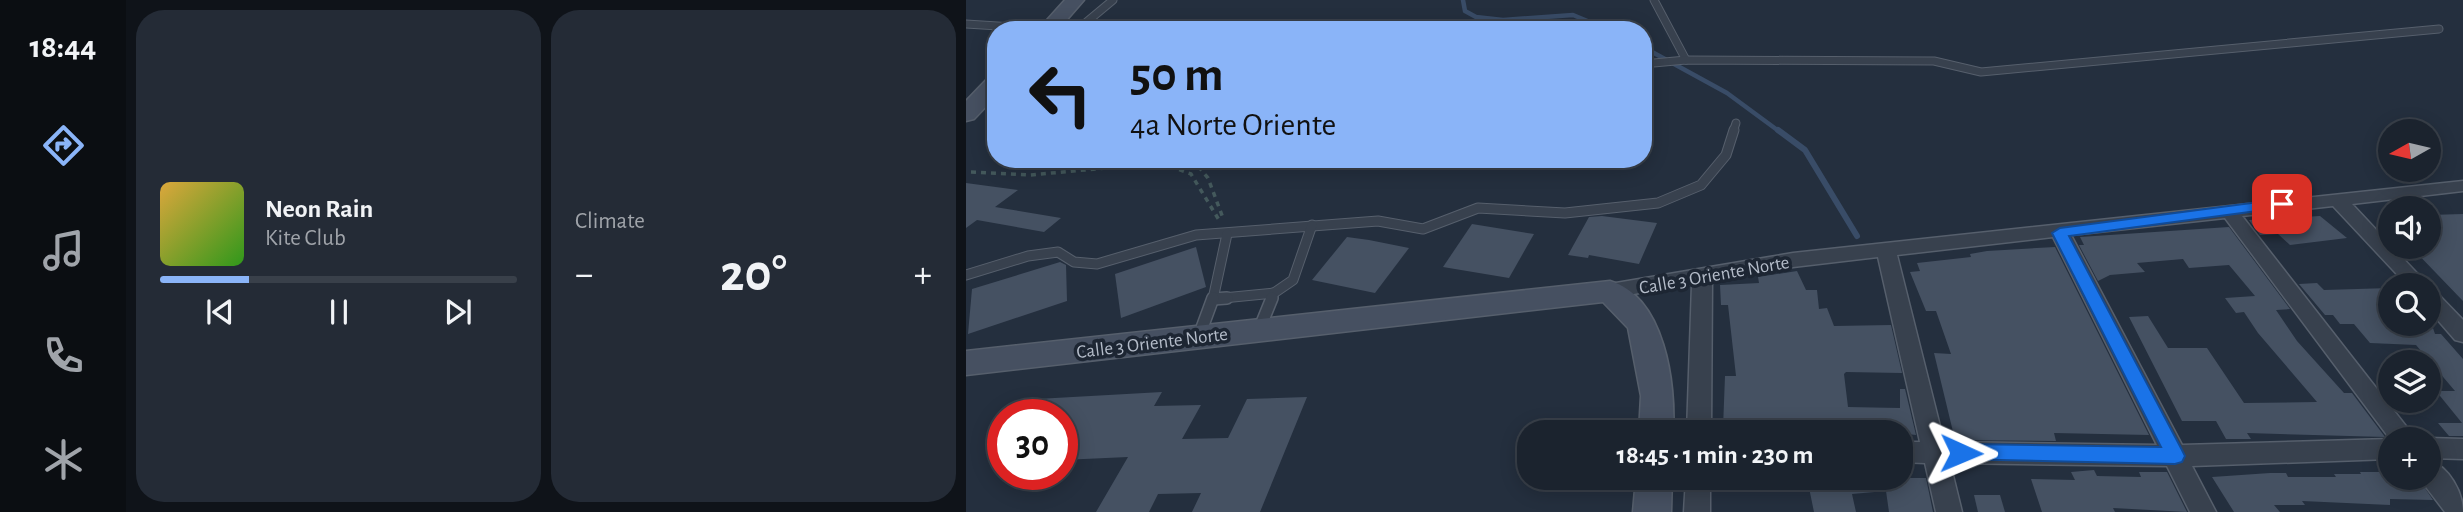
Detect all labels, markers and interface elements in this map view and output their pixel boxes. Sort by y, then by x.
text: 18:44 [30,31,96,63]
icon: left [1015,49,1106,140]
text: 50 m [1130,51,1224,100]
text: 4a Norte Oriente [1130,109,1336,141]
north arrow [2378,119,2441,182]
map controls [2378,119,2441,490]
icon: directions [39,121,88,170]
pin [2252,174,2312,234]
icon: arrive [2263,185,2301,223]
text: Neon Rain [265,196,373,222]
button: sound [2378,196,2441,259]
text: Climate [575,210,645,233]
icon: music [39,226,88,275]
text: Kite Club [265,227,346,250]
text: 20° [720,248,787,300]
street label: Calle 3 Oriente Norte [1638,253,1791,298]
text: − [575,256,593,294]
text: + [914,256,932,294]
button: search [2378,273,2441,336]
icon: previous [201,293,239,331]
icon: pause [320,293,358,331]
icon: next [439,293,477,331]
street label: Calle 3 Oriente Norte [1075,325,1229,362]
icon: phone [39,331,88,380]
button: layers [2378,350,2441,413]
speed limit sign: 30 [987,399,1078,490]
position arrow [1924,416,1998,490]
button: + [2378,427,2441,490]
icon: climate [39,435,88,484]
text: 18:45 · 1 min · 230 m [1617,442,1813,468]

